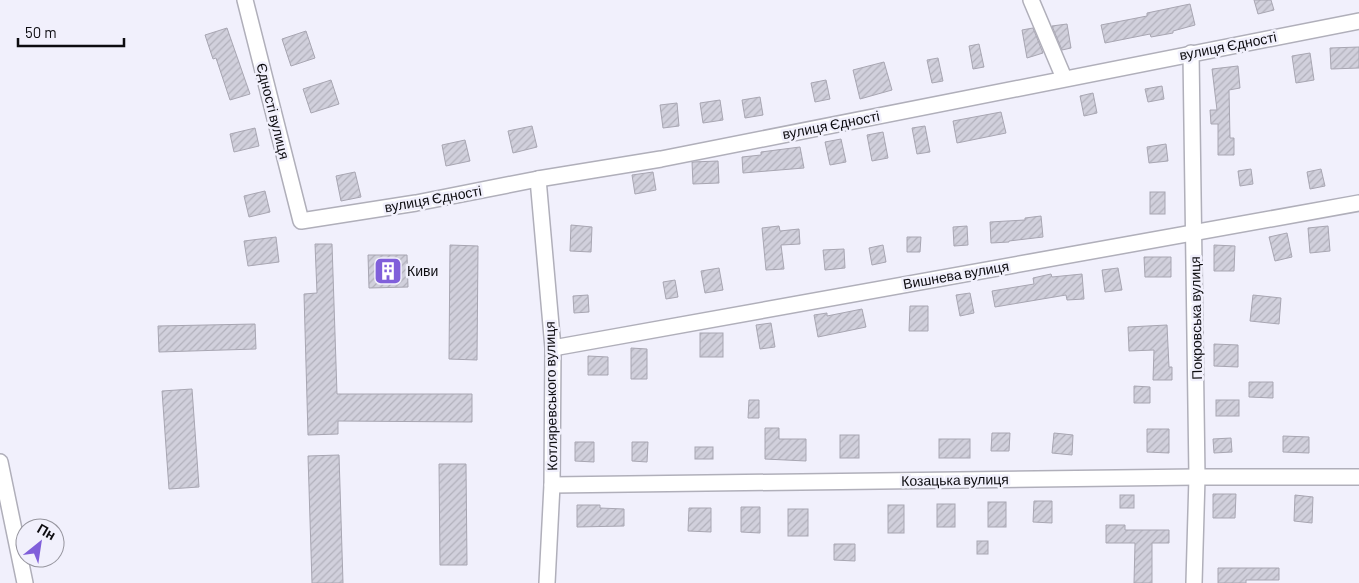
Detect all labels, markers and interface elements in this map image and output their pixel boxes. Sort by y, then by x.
scale bar [18,15,124,47]
text: 50 m [25,23,57,41]
street label: вулиця Єдності [1178,28,1278,63]
street label: Єдності вулиця [253,61,294,161]
street label: вулиця Єдності [781,107,881,142]
street label: вулиця Єдності [383,182,483,215]
building icon: Киви [373,256,403,286]
street label: Покровська вулиця [1186,256,1205,380]
street label: Вишнева вулиця [902,257,1010,292]
place label: Киви [407,262,438,279]
street label: Котляревського вулиця [541,321,560,471]
street label: Козацька вулиця [901,470,1009,489]
north arrow [15,518,65,568]
text: Пн [34,519,59,543]

